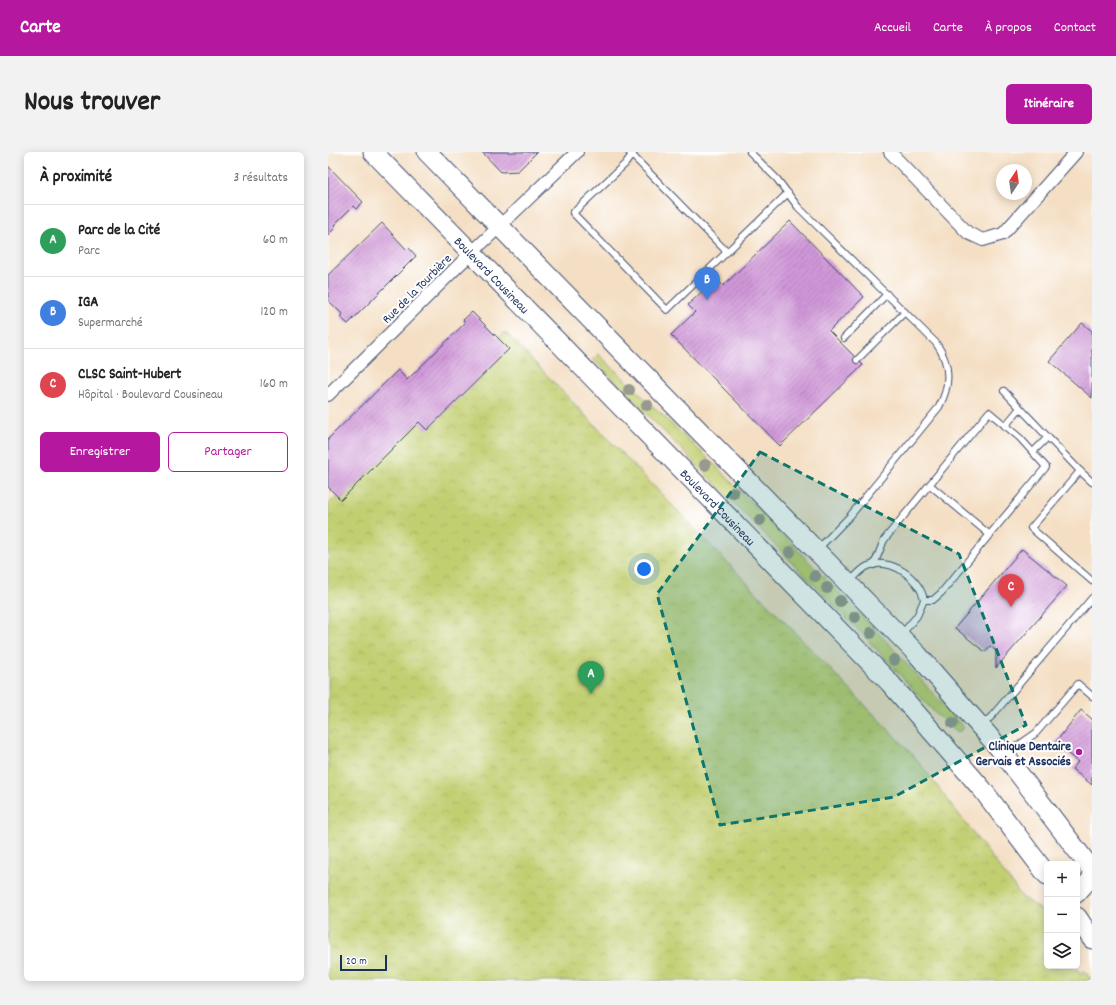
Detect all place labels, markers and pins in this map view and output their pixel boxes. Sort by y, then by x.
pin: B [694,267,720,300]
pin: C [998,574,1024,607]
pin: A [578,661,604,694]
place label: Clinique Dentaire Gervais et Associés [976,738,1072,772]
marker: Clinique Dentaire Gervais et Associés [1074,747,1084,757]

